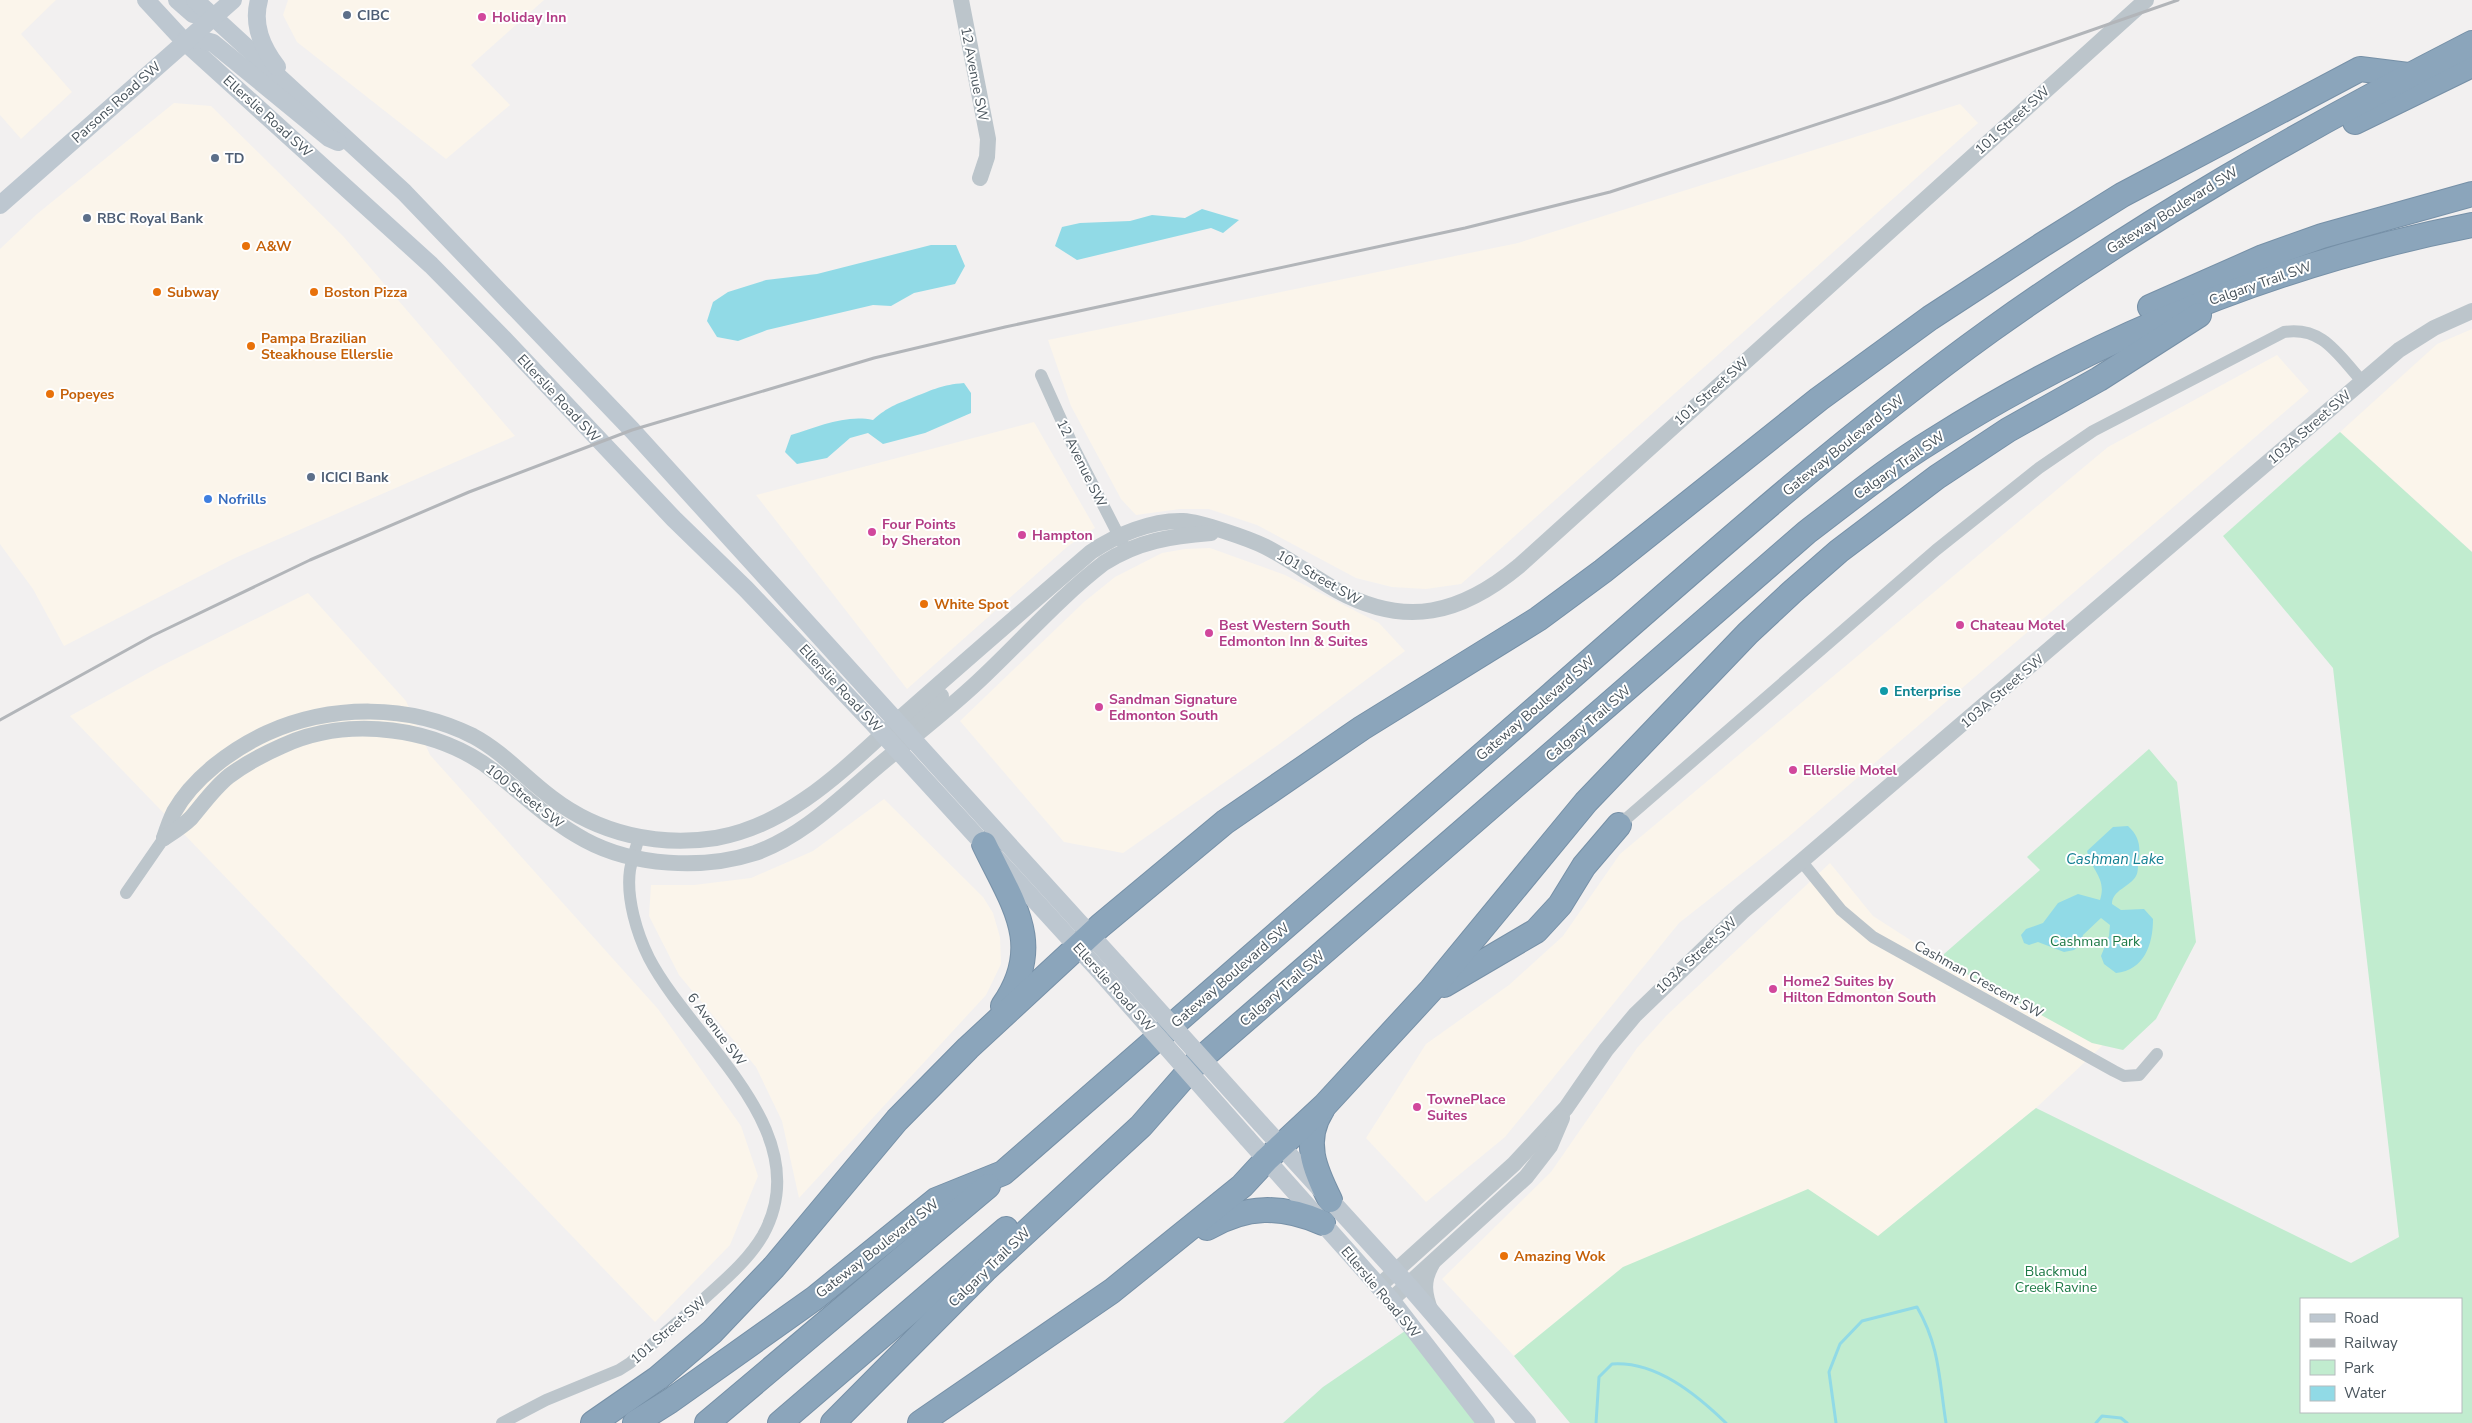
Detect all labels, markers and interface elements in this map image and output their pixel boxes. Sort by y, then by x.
place label: CIBC [357,6,390,25]
place label: Holiday Inn [492,8,566,27]
marker: CIBC [341,9,353,21]
marker: Holiday Inn [476,11,488,23]
street label: 12 Avenue SW [956,25,993,123]
street label: Parsons Road SW [68,57,165,147]
street label: Ellerslie Road SW [219,71,317,162]
street label: 101 Street SW [1971,81,2054,159]
place label: TD [225,149,244,168]
marker: TD [209,152,221,164]
street label: Gateway Boulevard SW [2103,162,2242,259]
place label: RBC Royal Bank [97,209,203,228]
marker: RBC Royal Bank [81,212,93,224]
place label: A&W [256,237,292,256]
marker: A&W [240,240,252,252]
street label: Calgary Trail SW [2206,257,2314,310]
place label: Subway [167,283,220,302]
place label: Boston Pizza [324,283,407,302]
marker: Subway [151,286,163,298]
marker: Boston Pizza [308,286,320,298]
place label: Pampa Brazilian Steakhouse Ellerslie [261,329,393,364]
marker: Pampa Brazilian Steakhouse Ellerslie [245,340,257,352]
street label: Ellerslie Road SW [513,350,605,447]
street label: 101 Street SW [1670,352,1753,430]
place label: Popeyes [60,385,115,404]
street label: 103A Street SW [2264,385,2355,469]
marker: Popeyes [44,388,56,400]
street label: Gateway Boulevard SW [1779,390,1908,500]
street label: 12 Avenue SW [1052,416,1111,511]
street label: Calgary Trail SW [1850,427,1949,504]
place label: ICICI Bank [321,468,389,487]
marker: ICICI Bank [305,471,317,483]
place label: Nofrills [218,490,266,509]
marker: Nofrills [202,493,214,505]
place label: Four Points by Sheraton [882,515,961,550]
marker: Four Points by Sheraton [866,526,878,538]
place label: Hampton [1032,526,1093,545]
marker: Hampton [1016,529,1028,541]
street label: 101 Street SW [1273,546,1365,610]
place label: White Spot [934,595,1009,614]
marker: White Spot [918,598,930,610]
place label: Best Western South Edmonton Inn & Suites [1219,616,1368,651]
place label: Chateau Motel [1970,616,2066,635]
marker: Chateau Motel [1954,619,1966,631]
marker: Best Western South Edmonton Inn & Suites [1203,627,1215,639]
street label: Ellerslie Road SW [795,640,887,737]
street label: 103A Street SW [1957,649,2048,733]
street label: Gateway Boulevard SW [1472,651,1599,765]
street label: Calgary Trail SW [1542,681,1635,766]
place label: Enterprise [1894,682,1961,701]
marker: Enterprise [1878,685,1890,697]
place label: Sandman Signature Edmonton South [1109,690,1238,725]
marker: Sandman Signature Edmonton South [1093,701,1105,713]
street label: 100 Street SW [482,760,568,833]
place label: Ellerslie Motel [1803,761,1898,780]
marker: Ellerslie Motel [1787,764,1799,776]
water label: Cashman Lake [2066,849,2164,869]
street label: 103A Street SW [1652,912,1742,998]
street label: Gateway Boulevard SW [1167,918,1294,1032]
park label: Cashman Park [2050,932,2141,951]
street label: Cashman Crescent SW [1911,936,2047,1023]
street label: Ellerslie Road SW [1068,939,1159,1036]
street label: Calgary Trail SW [1236,946,1329,1031]
place label: Home2 Suites by Hilton Edmonton South [1783,972,1936,1007]
marker: Home2 Suites by Hilton Edmonton South [1767,983,1779,995]
street label: 6 Avenue SW [683,989,751,1070]
place label: TownePlace Suites [1427,1090,1506,1125]
marker: TownePlace Suites [1411,1101,1423,1113]
street label: Gateway Boulevard SW [812,1194,943,1302]
street label: Calgary Trail SW [944,1223,1035,1311]
street label: Ellerslie Road SW [1337,1243,1425,1343]
place label: Amazing Wok [1514,1247,1606,1266]
marker: Amazing Wok [1498,1250,1510,1262]
park label: Blackmud Creek Ravine [2015,1262,2097,1297]
street label: 101 Street SW [626,1292,711,1369]
legend [2300,1298,2462,1413]
text: Road [2344,1308,2379,1328]
text: Railway [2344,1333,2398,1353]
text: Park [2344,1358,2374,1378]
text: Water [2344,1383,2387,1403]

